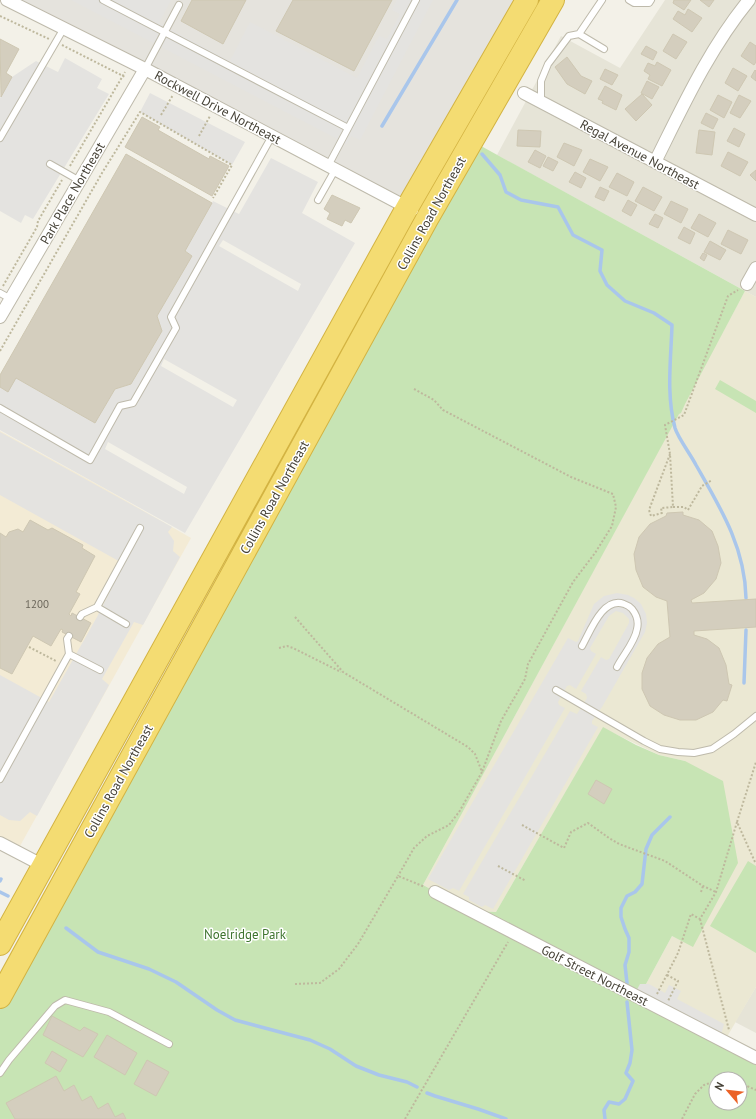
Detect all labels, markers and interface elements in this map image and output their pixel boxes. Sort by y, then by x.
street label: Rockwell Drive Northeast [152,67,284,148]
street label: Regal Avenue Northeast [577,116,703,193]
street label: Park Place Northeast [36,139,109,247]
street label: Collins Road Northeast [393,153,470,273]
street label: Collins Road Northeast [236,437,313,557]
house number: 1200 [25,597,49,611]
street label: Collins Road Northeast [80,721,157,841]
park label: Noelridge Park [204,926,287,943]
street label: Golf Street Northeast [538,941,652,1010]
north arrow [708,1071,748,1111]
text: N [711,1080,727,1093]

